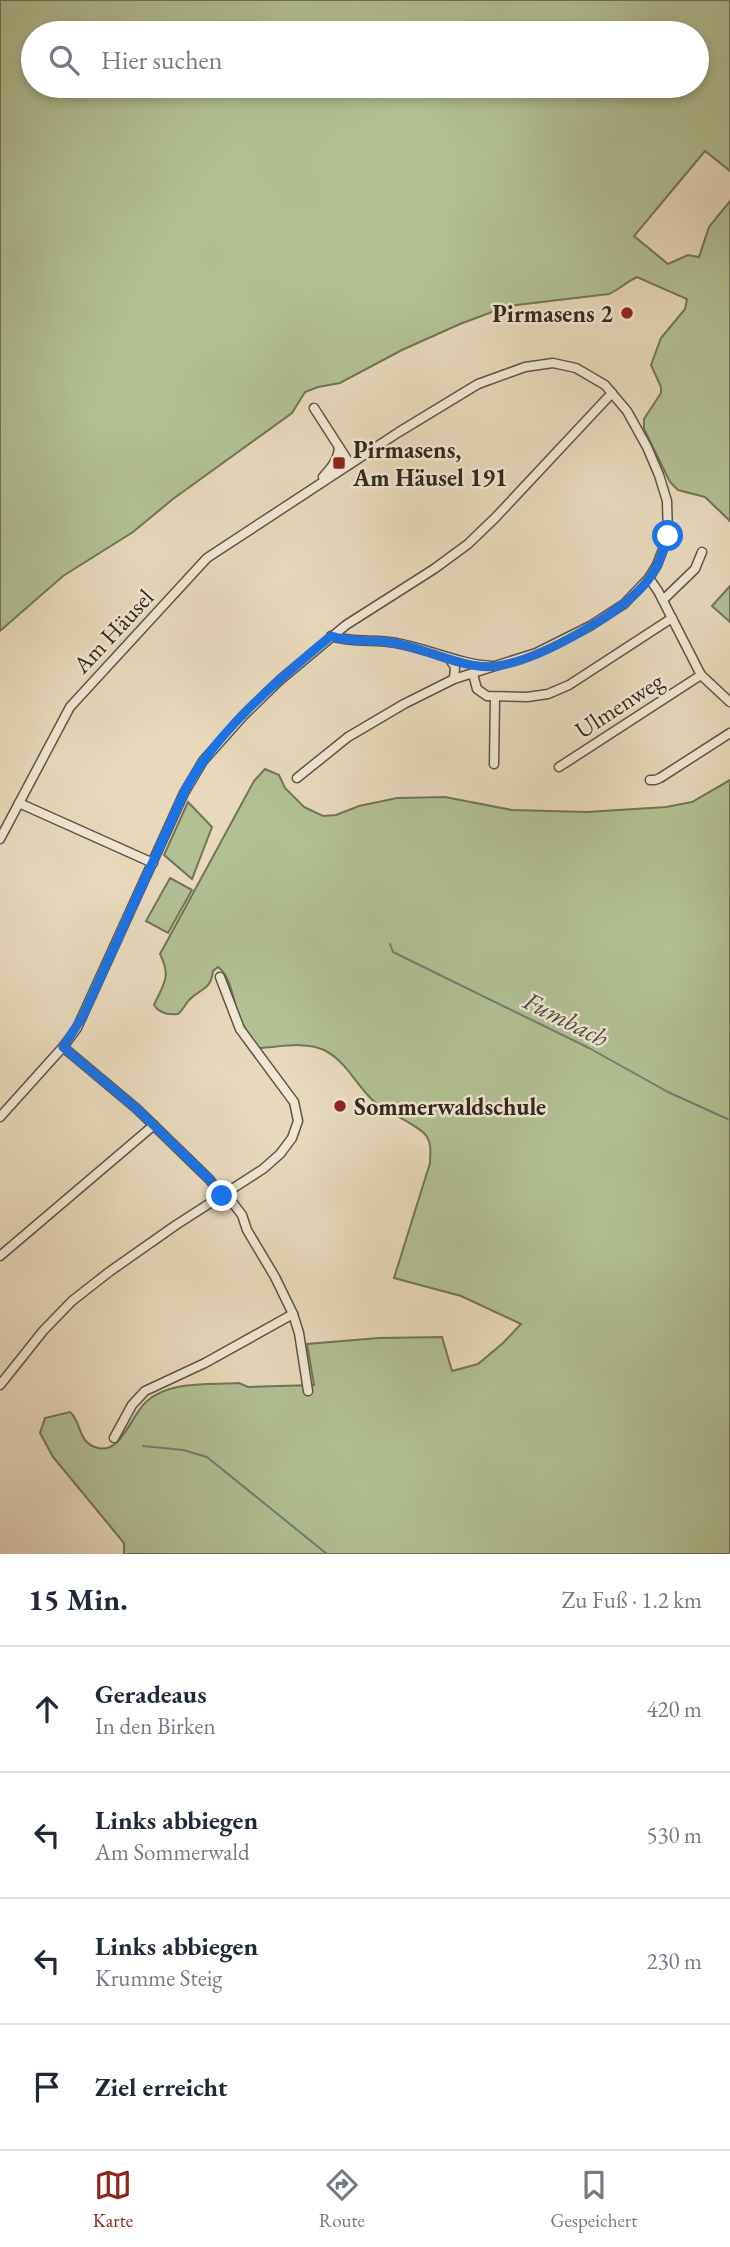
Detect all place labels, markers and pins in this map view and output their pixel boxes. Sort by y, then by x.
place label: Pirmasens 2 [492,298,613,329]
marker: Pirmasens 2 [619,305,635,321]
place label: Pirmasens, Am Häusel 191 [352,434,508,493]
marker: Pirmasens, Am Häusel 191 [331,455,347,471]
place label: Sommerwaldschule [354,1091,546,1122]
marker: Sommerwaldschule [332,1098,348,1114]

